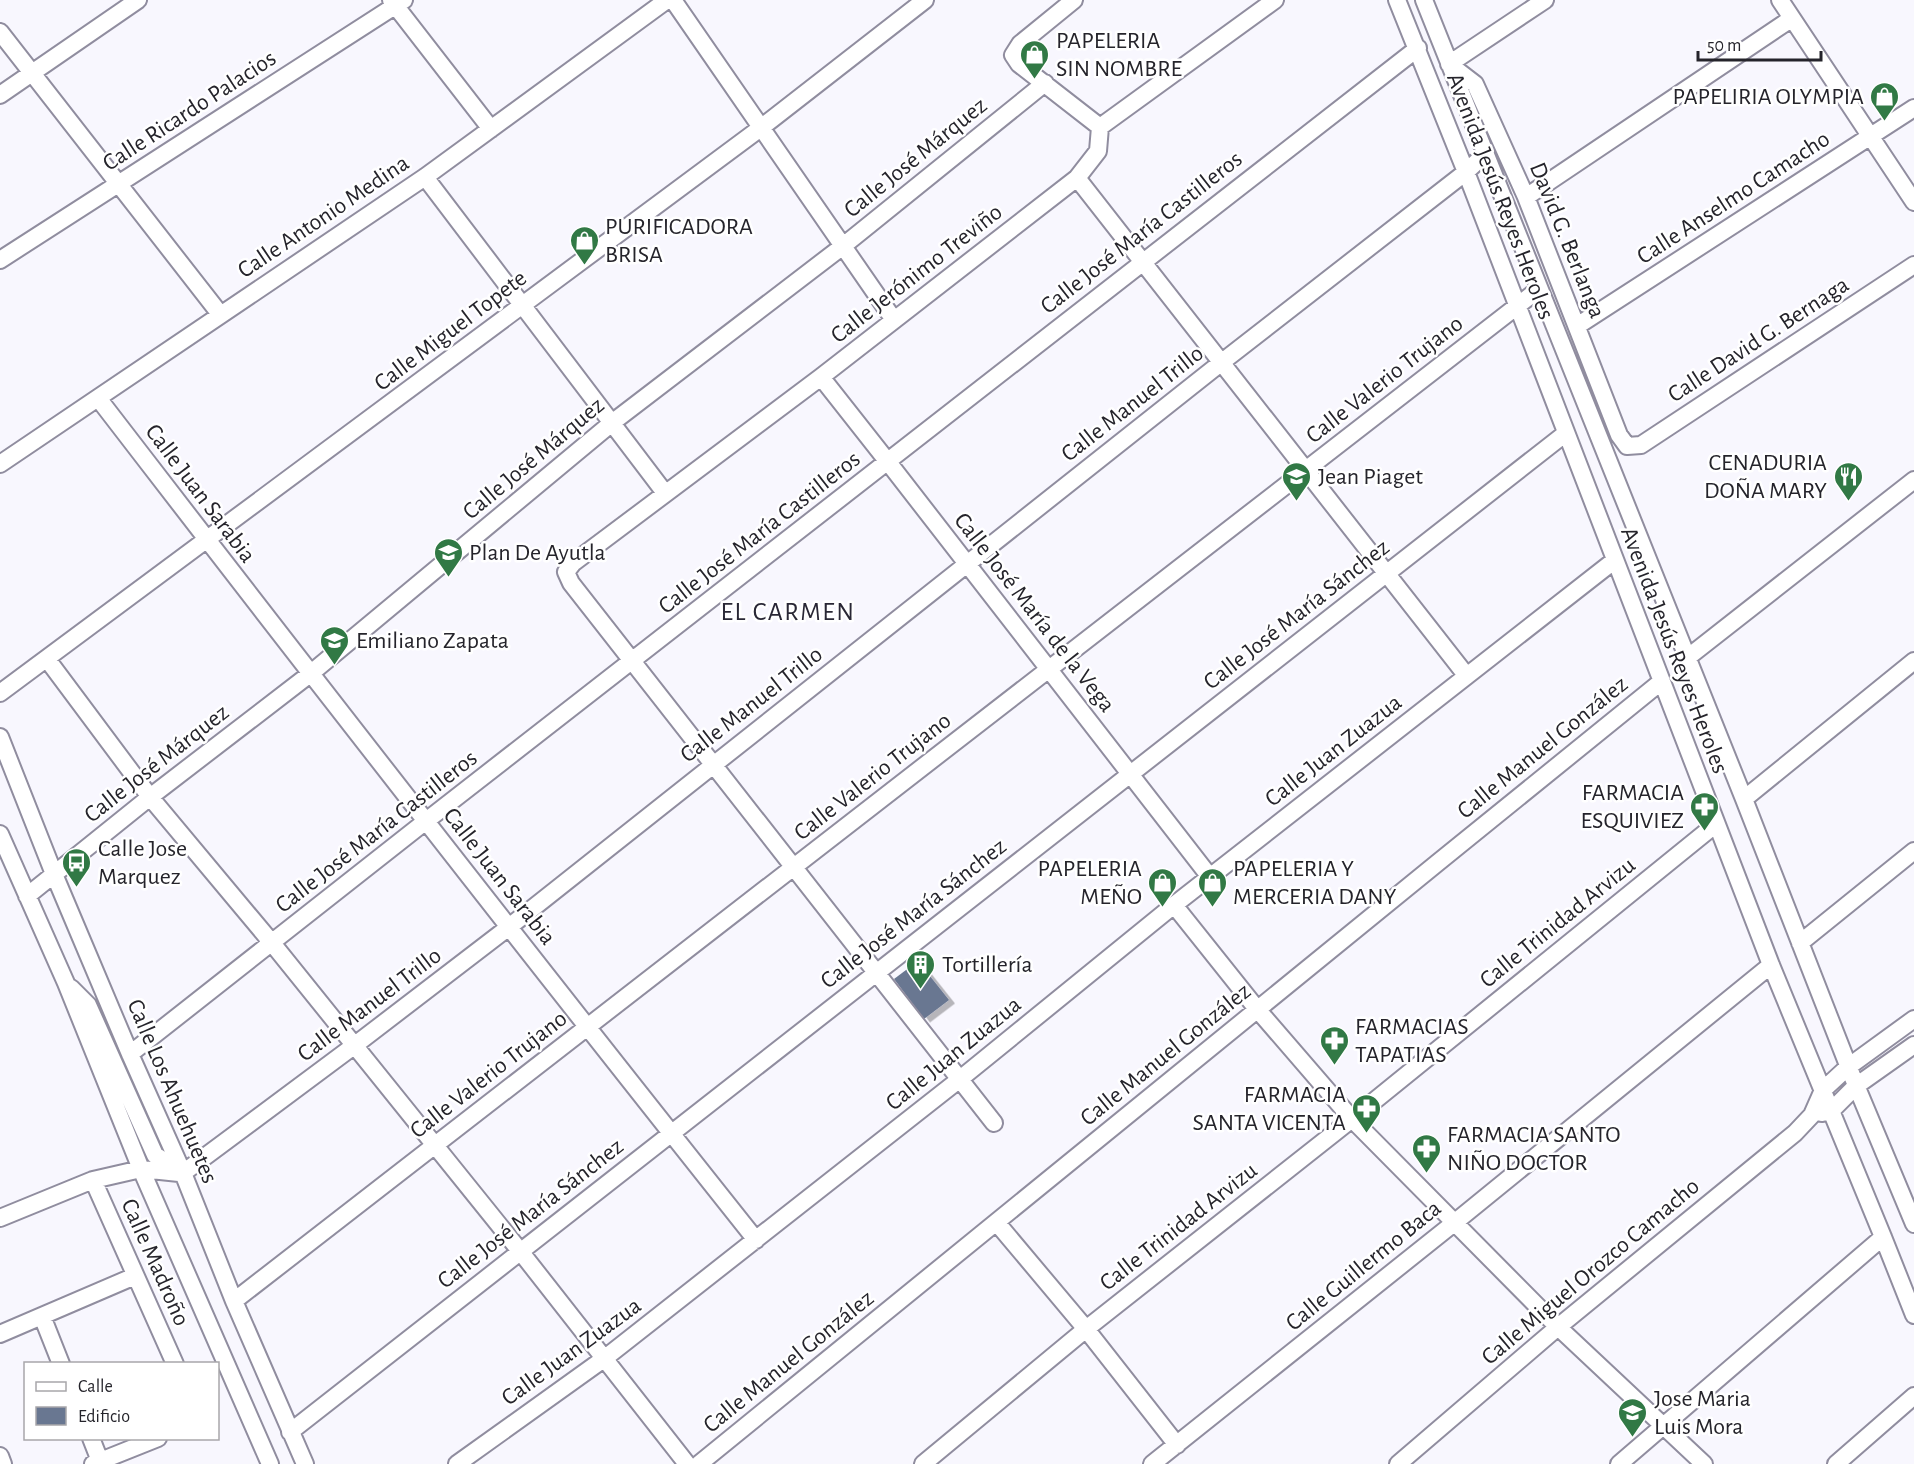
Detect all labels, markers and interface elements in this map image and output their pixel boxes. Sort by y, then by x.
scale bar [1698,24,1821,62]
place label: PAPELERIA SIN NOMBRE [1056,29,1182,81]
text: 50 m [1707,37,1741,55]
shop icon: PAPELERIA SIN NOMBRE [1019,38,1051,80]
street label: Calle Ricardo Palacios [99,46,280,176]
street label: Avenida Jesús Reyes Heroles [1442,70,1558,323]
shop icon: PAPELIRIA OLYMPIA [1869,80,1901,122]
place label: PAPELIRIA OLYMPIA [1672,85,1864,109]
street label: Calle José Márquez [840,93,992,222]
street label: Calle Anselmo Camacho [1633,127,1834,269]
street label: Calle José María Castilleros [1036,147,1247,319]
street label: Calle Antonio Medina [234,151,413,283]
street label: David G. Berlanga [1525,159,1609,322]
street label: Calle Jerónimo Treviño [826,200,1007,348]
place label: PURIFICADORA BRISA [605,215,753,267]
shop icon: PURIFICADORA BRISA [568,224,600,266]
street label: Calle Miguel Topete [370,266,531,396]
street label: Calle David G. Bernaga [1664,272,1853,407]
street label: Calle Valerio Trujano [1302,311,1468,448]
street label: Calle Manuel Trillo [1057,341,1208,466]
street label: Calle José Márquez [459,393,609,524]
street label: Calle Juan Sarabia [140,420,260,567]
street label: Calle José María Castilleros [654,447,865,619]
place label: CENADURIA DOÑA MARY [1704,451,1827,503]
school or university icon: Jean Piaget [1281,460,1313,502]
restaurant icon: CENADURIA DOÑA MARY [1832,460,1864,502]
place label: Jean Piaget [1318,465,1423,489]
street label: Calle José María de la Vega [949,509,1119,717]
street label: Avenida Jesús Reyes Heroles [1616,524,1732,777]
street label: Calle José María Sánchez [1199,535,1394,694]
school or university icon: Plan De Ayutla [432,536,464,578]
place label: Plan De Ayutla [469,541,606,565]
district label: EL CARMEN [721,599,855,625]
school or university icon: Emiliano Zapata [319,624,351,666]
place label: Emiliano Zapata [356,629,509,653]
street label: Calle Manuel Trillo [676,642,827,767]
street label: Calle Manuel González [1453,672,1632,824]
street label: Calle Juan Zuazua [1261,690,1406,811]
street label: Calle José Márquez [80,700,233,827]
street label: Calle Valerio Trujano [790,708,956,845]
street label: Calle José María Castilleros [271,746,482,918]
place label: FARMACIA ESQUIVIEZ [1581,781,1684,833]
pharmacy icon: FARMACIA ESQUIVIEZ [1689,790,1721,832]
street label: Calle Juan Sarabia [438,804,560,950]
street label: Calle José María Sánchez [816,834,1011,993]
place label: Calle Jose Marquez [98,837,187,889]
bus stop icon: Calle Jose Marquez [61,846,93,888]
street label: Calle Trinidad Arvizu [1475,853,1640,993]
place label: PAPELERIA MEÑO [1038,857,1142,909]
place label: PAPELERIA Y MERCERIA DANY [1233,857,1397,909]
shop icon: PAPELERIA MEÑO [1147,866,1179,908]
shop icon: PAPELERIA Y MERCERIA DANY [1196,866,1228,908]
street label: Calle Manuel Trillo [293,943,446,1066]
building icon: Tortillería [905,948,937,990]
place label: Tortillería [942,953,1033,977]
street label: Calle Manuel González [1076,979,1255,1131]
street label: Calle Juan Zuazua [882,992,1026,1115]
street label: Calle Los Ahuehuetes [122,996,222,1187]
street label: Calle Valerio Trujano [406,1006,572,1143]
place label: FARMACIAS TAPATIAS [1355,1015,1469,1067]
pharmacy icon: FARMACIAS TAPATIAS [1318,1024,1350,1066]
place label: FARMACIA SANTA VICENTA [1192,1083,1346,1135]
pharmacy icon: FARMACIA SANTA VICENTA [1351,1092,1383,1134]
place label: FARMACIA SANTO NIÑO DOCTOR [1447,1123,1621,1175]
pharmacy icon: FARMACIA SANTO NIÑO DOCTOR [1410,1132,1442,1174]
street label: Calle José María Sánchez [433,1134,628,1293]
street label: Calle Trinidad Arvizu [1096,1158,1262,1295]
street label: Calle Miguel Orozco Camacho [1477,1174,1704,1370]
street label: Calle Madroño [116,1195,194,1329]
street label: Calle Guillermo Baca [1281,1196,1446,1336]
street label: Calle Manuel González [699,1286,878,1438]
street label: Calle Juan Zuazua [497,1293,646,1410]
legend [24,1362,219,1440]
text: Calle [78,1378,113,1396]
place label: Jose Maria Luis Mora [1654,1387,1751,1439]
school or university icon: Jose Maria Luis Mora [1617,1396,1649,1438]
text: Edificio [78,1408,130,1426]

